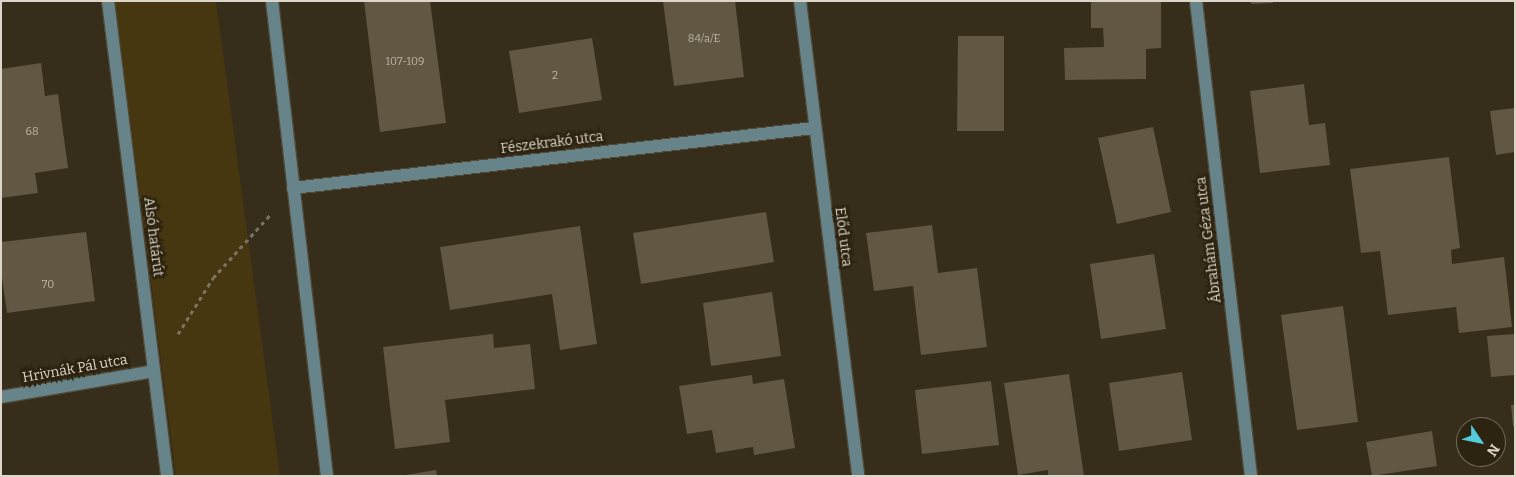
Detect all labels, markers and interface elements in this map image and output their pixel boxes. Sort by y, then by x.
house number: 84/a/E [688,32,720,46]
house number: 107-109 [385,55,425,69]
house number: 2 [552,69,558,83]
house number: 68 [25,125,39,139]
street label: Fészekrakó utca [500,128,604,158]
street label: Ábrahám Géza utca [1193,176,1225,304]
street label: Alsó határút [140,196,166,278]
street label: Előd utca [831,206,855,268]
house number: 70 [42,278,54,292]
street label: Hrivnák Pál utca [21,352,129,386]
north arrow [1456,417,1506,467]
text: N [1483,441,1503,459]

